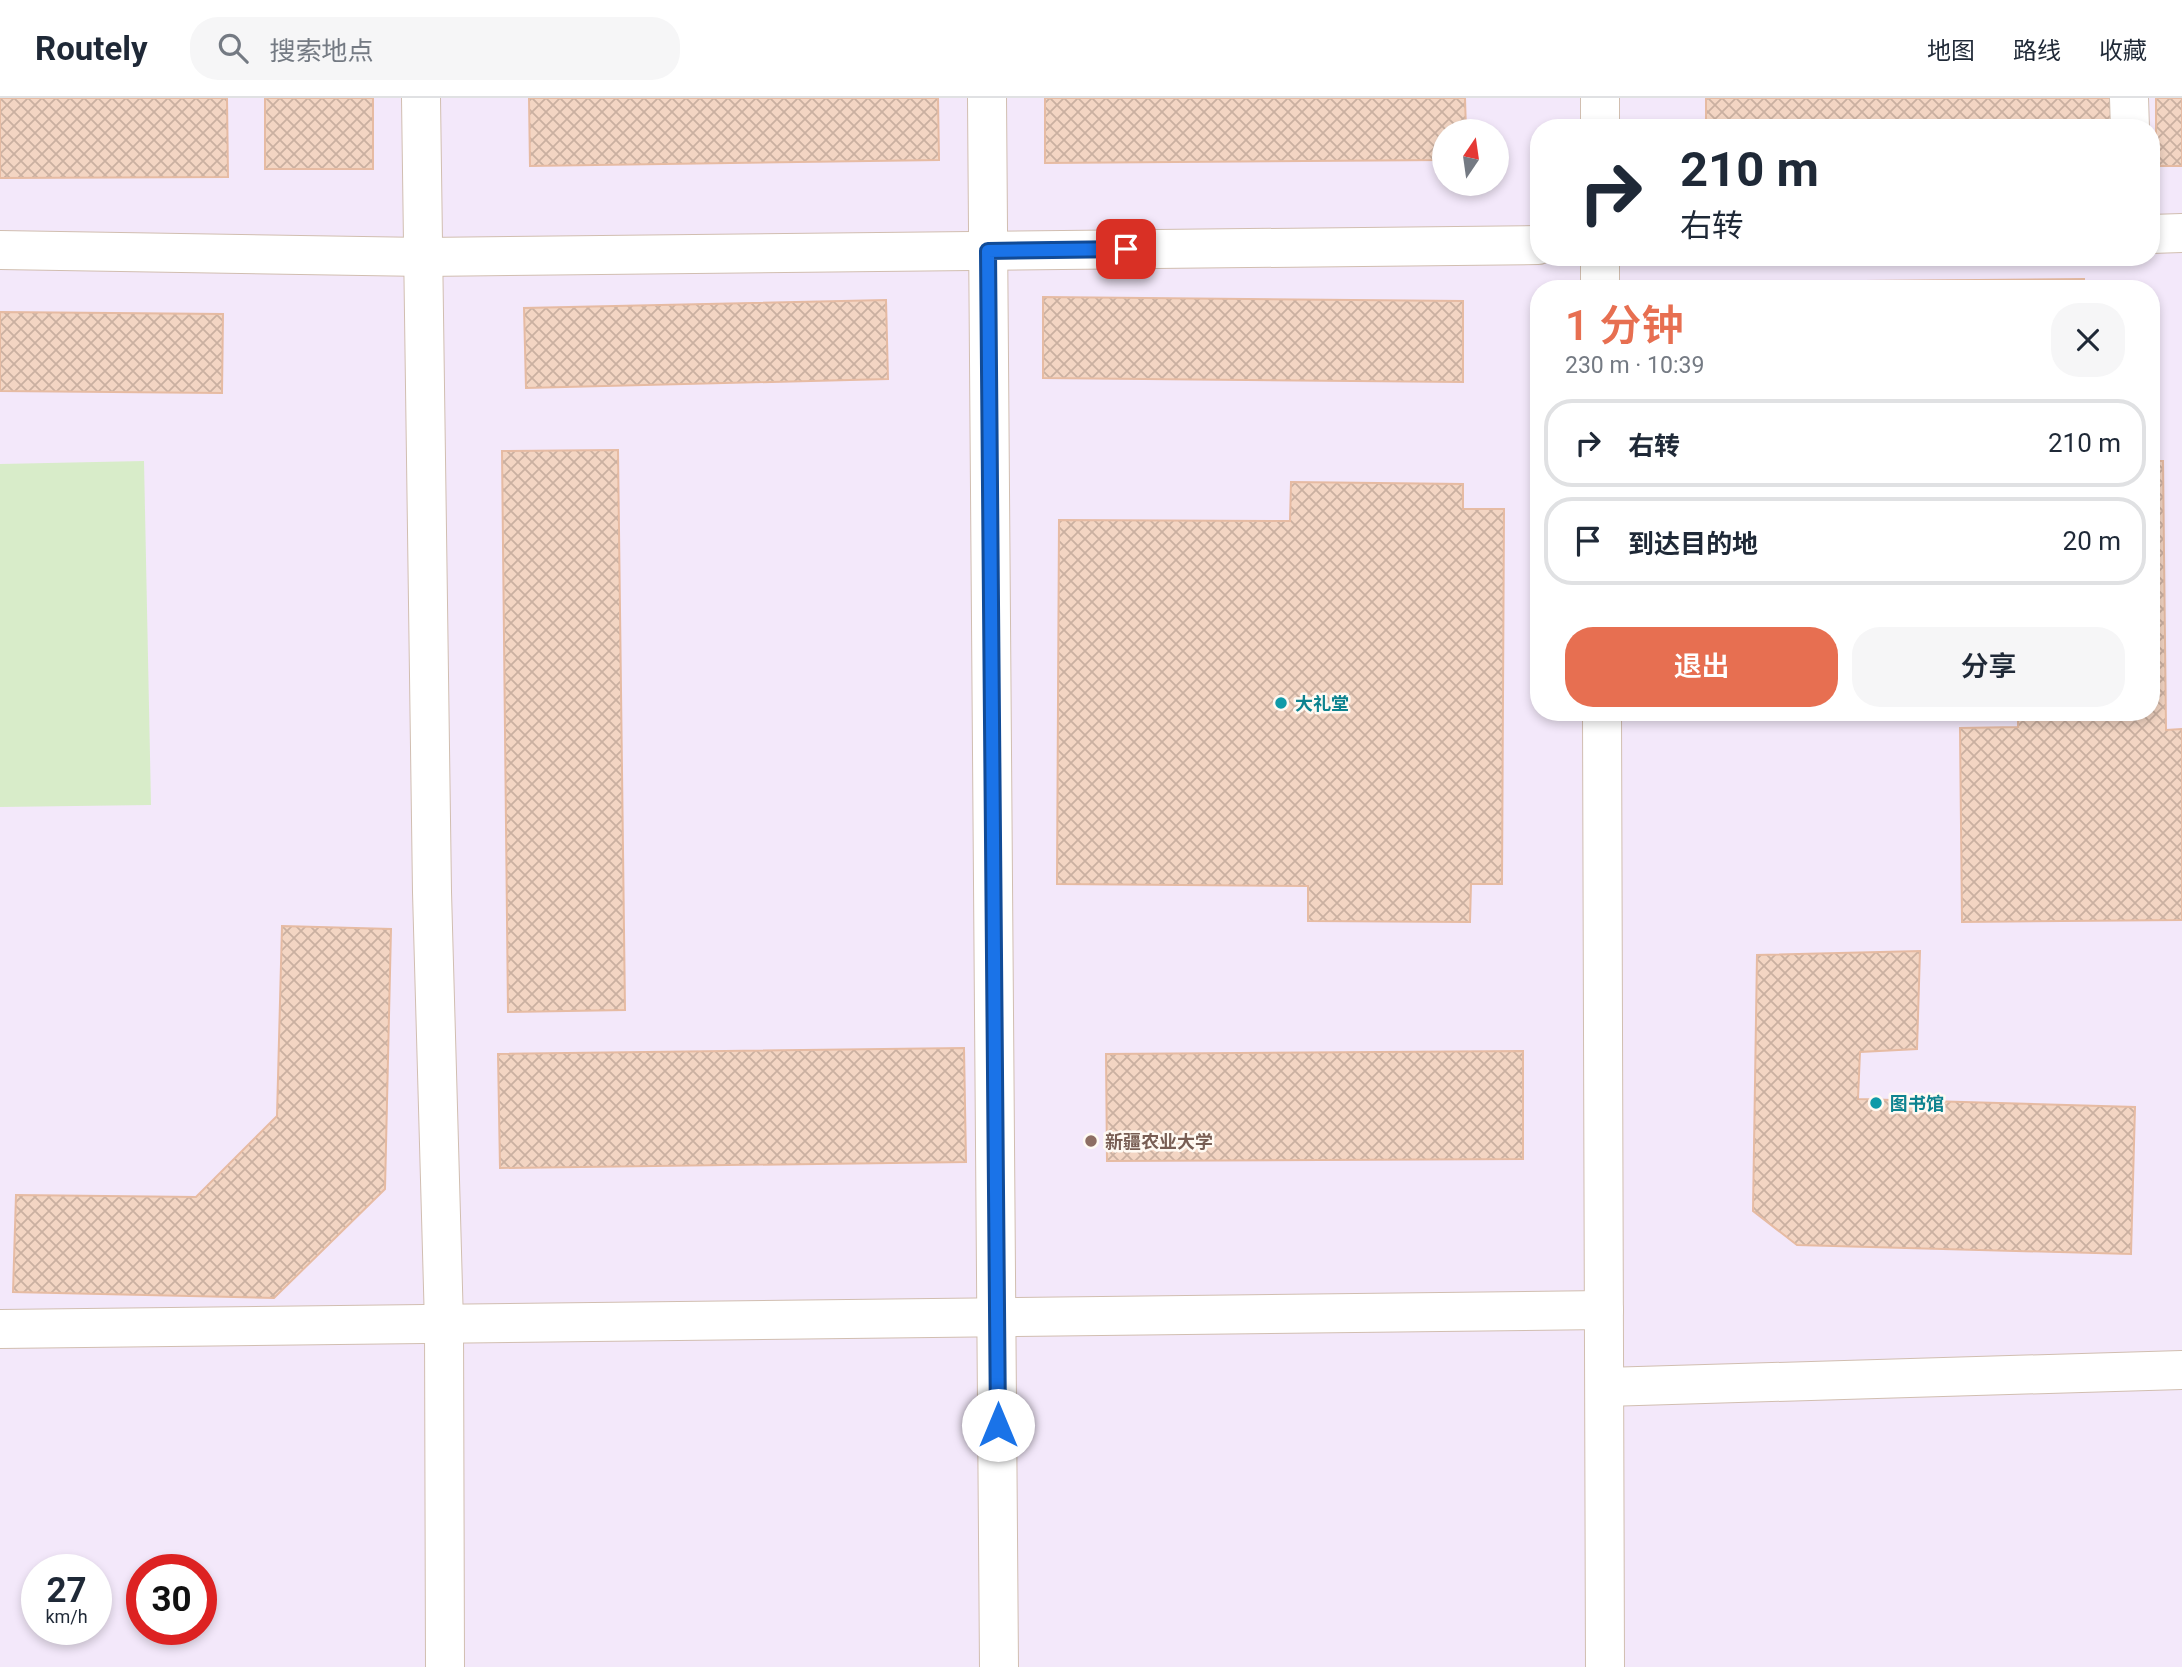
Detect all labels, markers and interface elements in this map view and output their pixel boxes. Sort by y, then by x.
search box [190,17,680,80]
text: Routely [35,29,148,68]
icon: search [214,29,252,67]
text: 搜索地点 [270,36,374,66]
text: 地图 [1927,37,1975,65]
text: 路线 [2013,37,2061,65]
text: 收藏 [2099,37,2147,65]
north arrow [1432,119,1508,196]
map controls [1432,119,1509,196]
text: 210 m [1680,141,1819,198]
icon: right [1565,147,1656,238]
text: 右转 [1680,207,1744,245]
pin [1096,219,1156,279]
icon: arrive [1107,230,1145,268]
text: 1 分钟 [1565,301,1683,350]
button: close [2051,303,2125,377]
text: 230 m · 10:39 [1565,352,1704,379]
icon: right [1569,424,1607,462]
text: 210 m [2048,428,2121,458]
text: 右转 [1628,431,1680,461]
icon: arrive [1569,522,1607,560]
text: 20 m [2063,526,2121,556]
text: 到达目的地 [1628,529,1758,559]
button: 退出 [1565,627,1838,707]
button: 分享 [1852,627,2125,707]
place label: 大礼堂 [1295,693,1349,714]
marker: 大礼堂 [1273,695,1289,711]
place label: 图书馆 [1890,1093,1944,1114]
marker: 图书馆 [1868,1095,1884,1111]
place label: 新疆农业大学 [1105,1131,1213,1152]
marker: 新疆农业大学 [1083,1133,1099,1149]
position arrow [961,1388,1035,1462]
speed limit sign: 30 [126,1554,217,1645]
text: 27 [46,1570,87,1611]
text: km/h [45,1606,88,1627]

